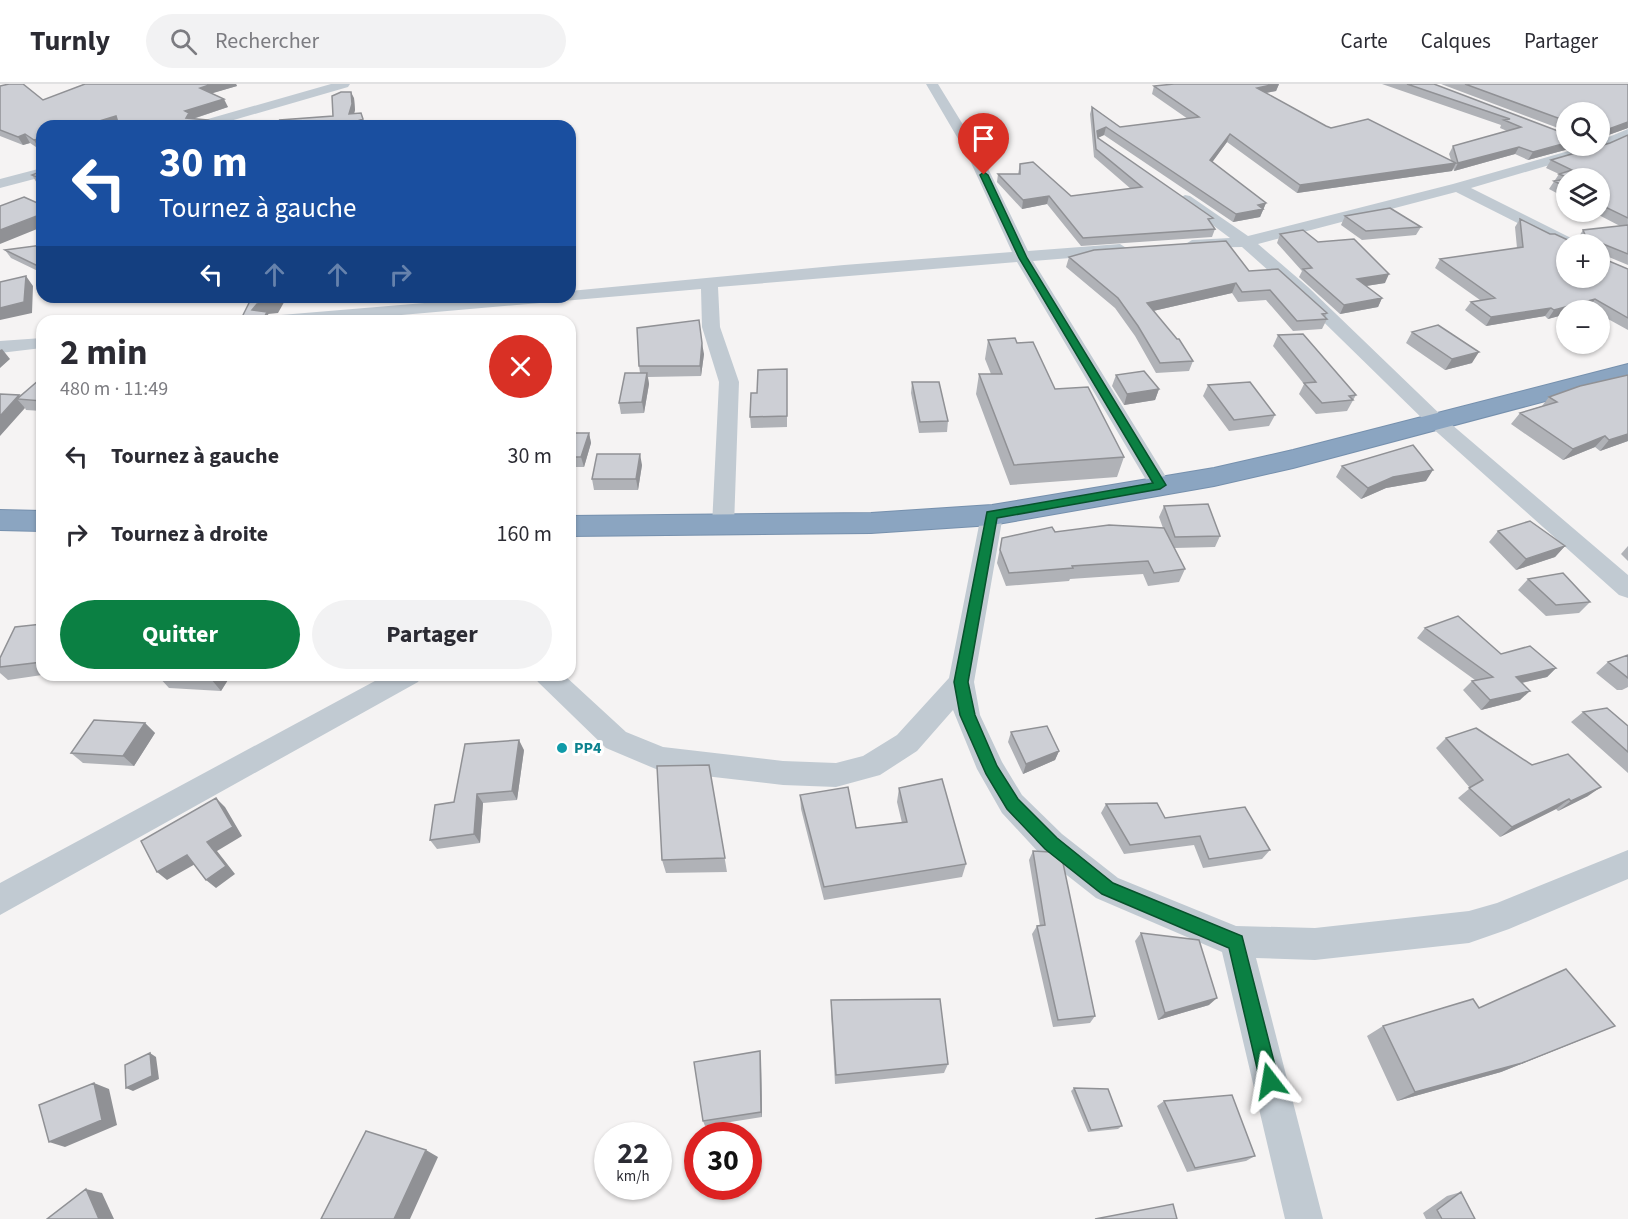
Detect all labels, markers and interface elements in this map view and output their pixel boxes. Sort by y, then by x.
search box [146,14,566,68]
text: Turnly [30,21,110,61]
icon: search [167,25,200,58]
text: Rechercher [215,25,319,57]
text: Carte [1341,26,1388,56]
text: Calques [1421,26,1491,56]
text: Partager [1524,26,1598,56]
map controls [1556,102,1610,354]
button: search [1556,102,1610,156]
pin [958,113,1009,175]
icon: arrive [967,122,1000,155]
text: 30 m [159,133,248,193]
icon: left [60,144,138,222]
button: layers [1556,168,1610,222]
text: Tournez à gauche [159,189,356,228]
button: + [1556,234,1610,288]
icon: left [195,258,228,291]
icon: ahead [258,258,291,291]
icon: ahead [321,258,354,291]
icon: right [384,258,417,291]
button: − [1556,300,1610,354]
text: 2 min [60,327,148,378]
button: close [489,335,552,398]
text: 480 m · 11:49 [60,375,168,403]
icon: left [60,440,93,473]
text: Tournez à gauche [111,440,279,472]
text: 30 m [507,440,552,472]
icon: right [60,518,93,551]
text: Tournez à droite [111,518,268,550]
text: 160 m [497,518,552,550]
button: Quitter [60,600,300,669]
button: Partager [312,600,552,669]
place label: PP4 [574,737,602,759]
marker: PP4 [555,741,569,755]
position arrow [1238,1049,1302,1113]
speed limit sign: 30 [684,1122,762,1200]
text: 22 [617,1132,649,1175]
text: km/h [616,1166,650,1187]

